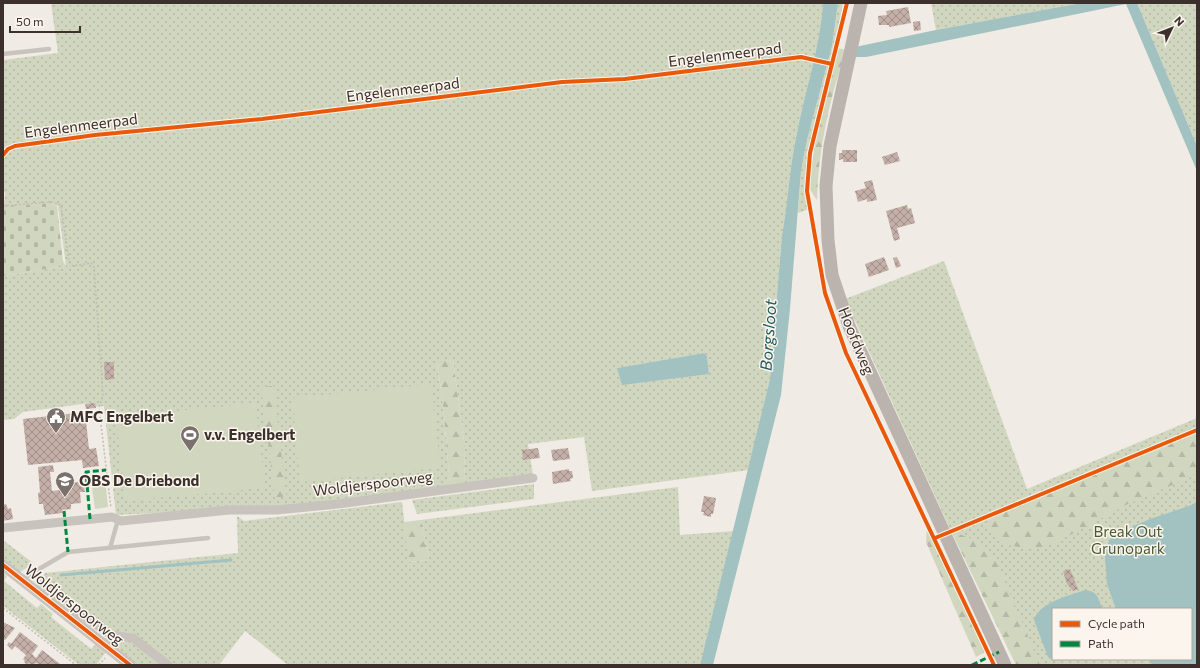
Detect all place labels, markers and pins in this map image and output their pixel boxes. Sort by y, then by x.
public building icon: MFC Engelbert [45,406,67,434]
place label: MFC Engelbert [70,407,173,425]
sports icon: v.v. Engelbert [179,424,201,452]
place label: v.v. Engelbert [204,425,295,443]
school or university icon: OBS De Driebond [54,470,76,498]
place label: OBS De Driebond [79,471,199,489]

